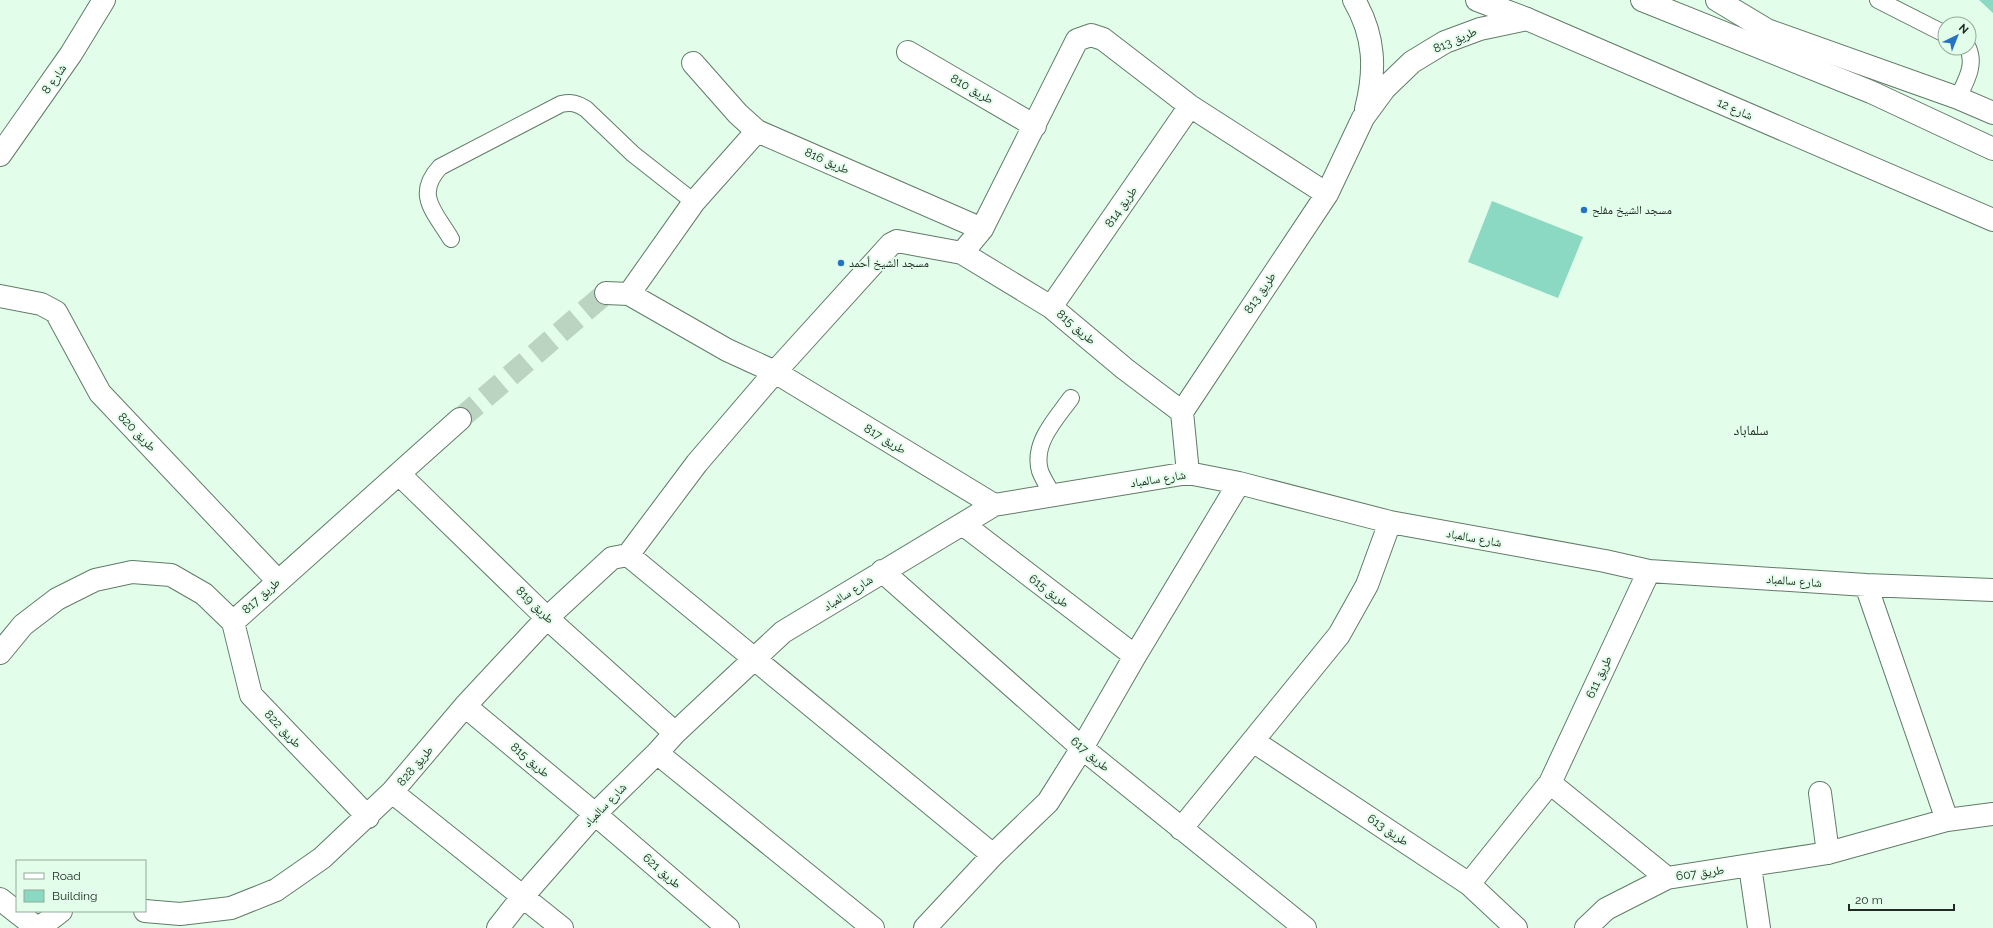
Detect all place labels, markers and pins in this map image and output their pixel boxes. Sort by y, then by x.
place label: مسجد الشيخ مفلح [1592,203,1672,217]
marker: مسجد الشيخ مفلح [1579,205,1589,215]
place label: مسجد الشيخ أحمد [849,256,929,270]
marker: مسجد الشيخ أحمد [836,258,846,268]

